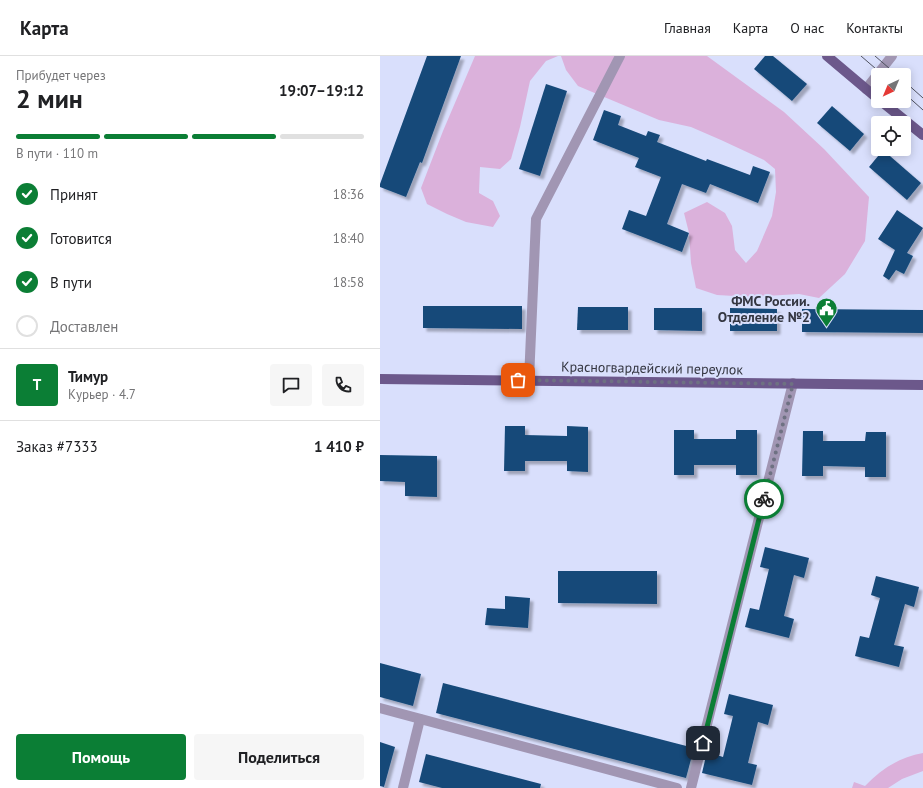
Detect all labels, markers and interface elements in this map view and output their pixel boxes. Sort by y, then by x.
text: Карта [20,16,69,40]
text: Главная [664,19,711,37]
text: Карта [733,19,768,37]
text: О нас [790,19,824,37]
text: Контакты [846,19,903,37]
text: Прибудет через [16,67,106,84]
north arrow [871,68,911,108]
map controls [871,68,911,156]
text: 19:07–19:12 [279,81,364,100]
text: 2 мин [16,82,83,115]
button: locate [871,116,911,156]
text: В пути · 110 m [16,145,98,162]
icon: check [16,183,38,205]
text: Принят [50,185,97,204]
text: 18:36 [333,186,364,203]
icon: check [16,227,38,249]
text: Готовится [50,229,112,248]
text: 18:40 [333,230,364,247]
icon: check [16,271,38,293]
text: В пути [50,273,92,292]
text: 18:58 [333,274,364,291]
place label: ФМС России. Отделение №2 [718,292,810,326]
public building icon: ФМС России. Отделение №2 [813,296,839,329]
text: Доставлен [50,317,118,336]
street label: Красногвардейский переулок [561,357,743,379]
pin [501,363,535,397]
button: chat [270,364,312,406]
button: phone [322,364,364,406]
text: Тимур [68,367,108,386]
icon: bag [507,369,529,391]
text: Т [33,375,41,394]
text: Курьер · 4.7 [68,386,136,403]
text: Заказ #7333 [16,437,98,456]
text: 1 410 ₽ [314,437,364,456]
courier [744,479,784,519]
icon: bike [753,488,775,510]
pin [686,726,720,760]
icon: home [692,732,714,754]
button: Помощь [16,734,186,780]
button: Поделиться [194,734,364,780]

